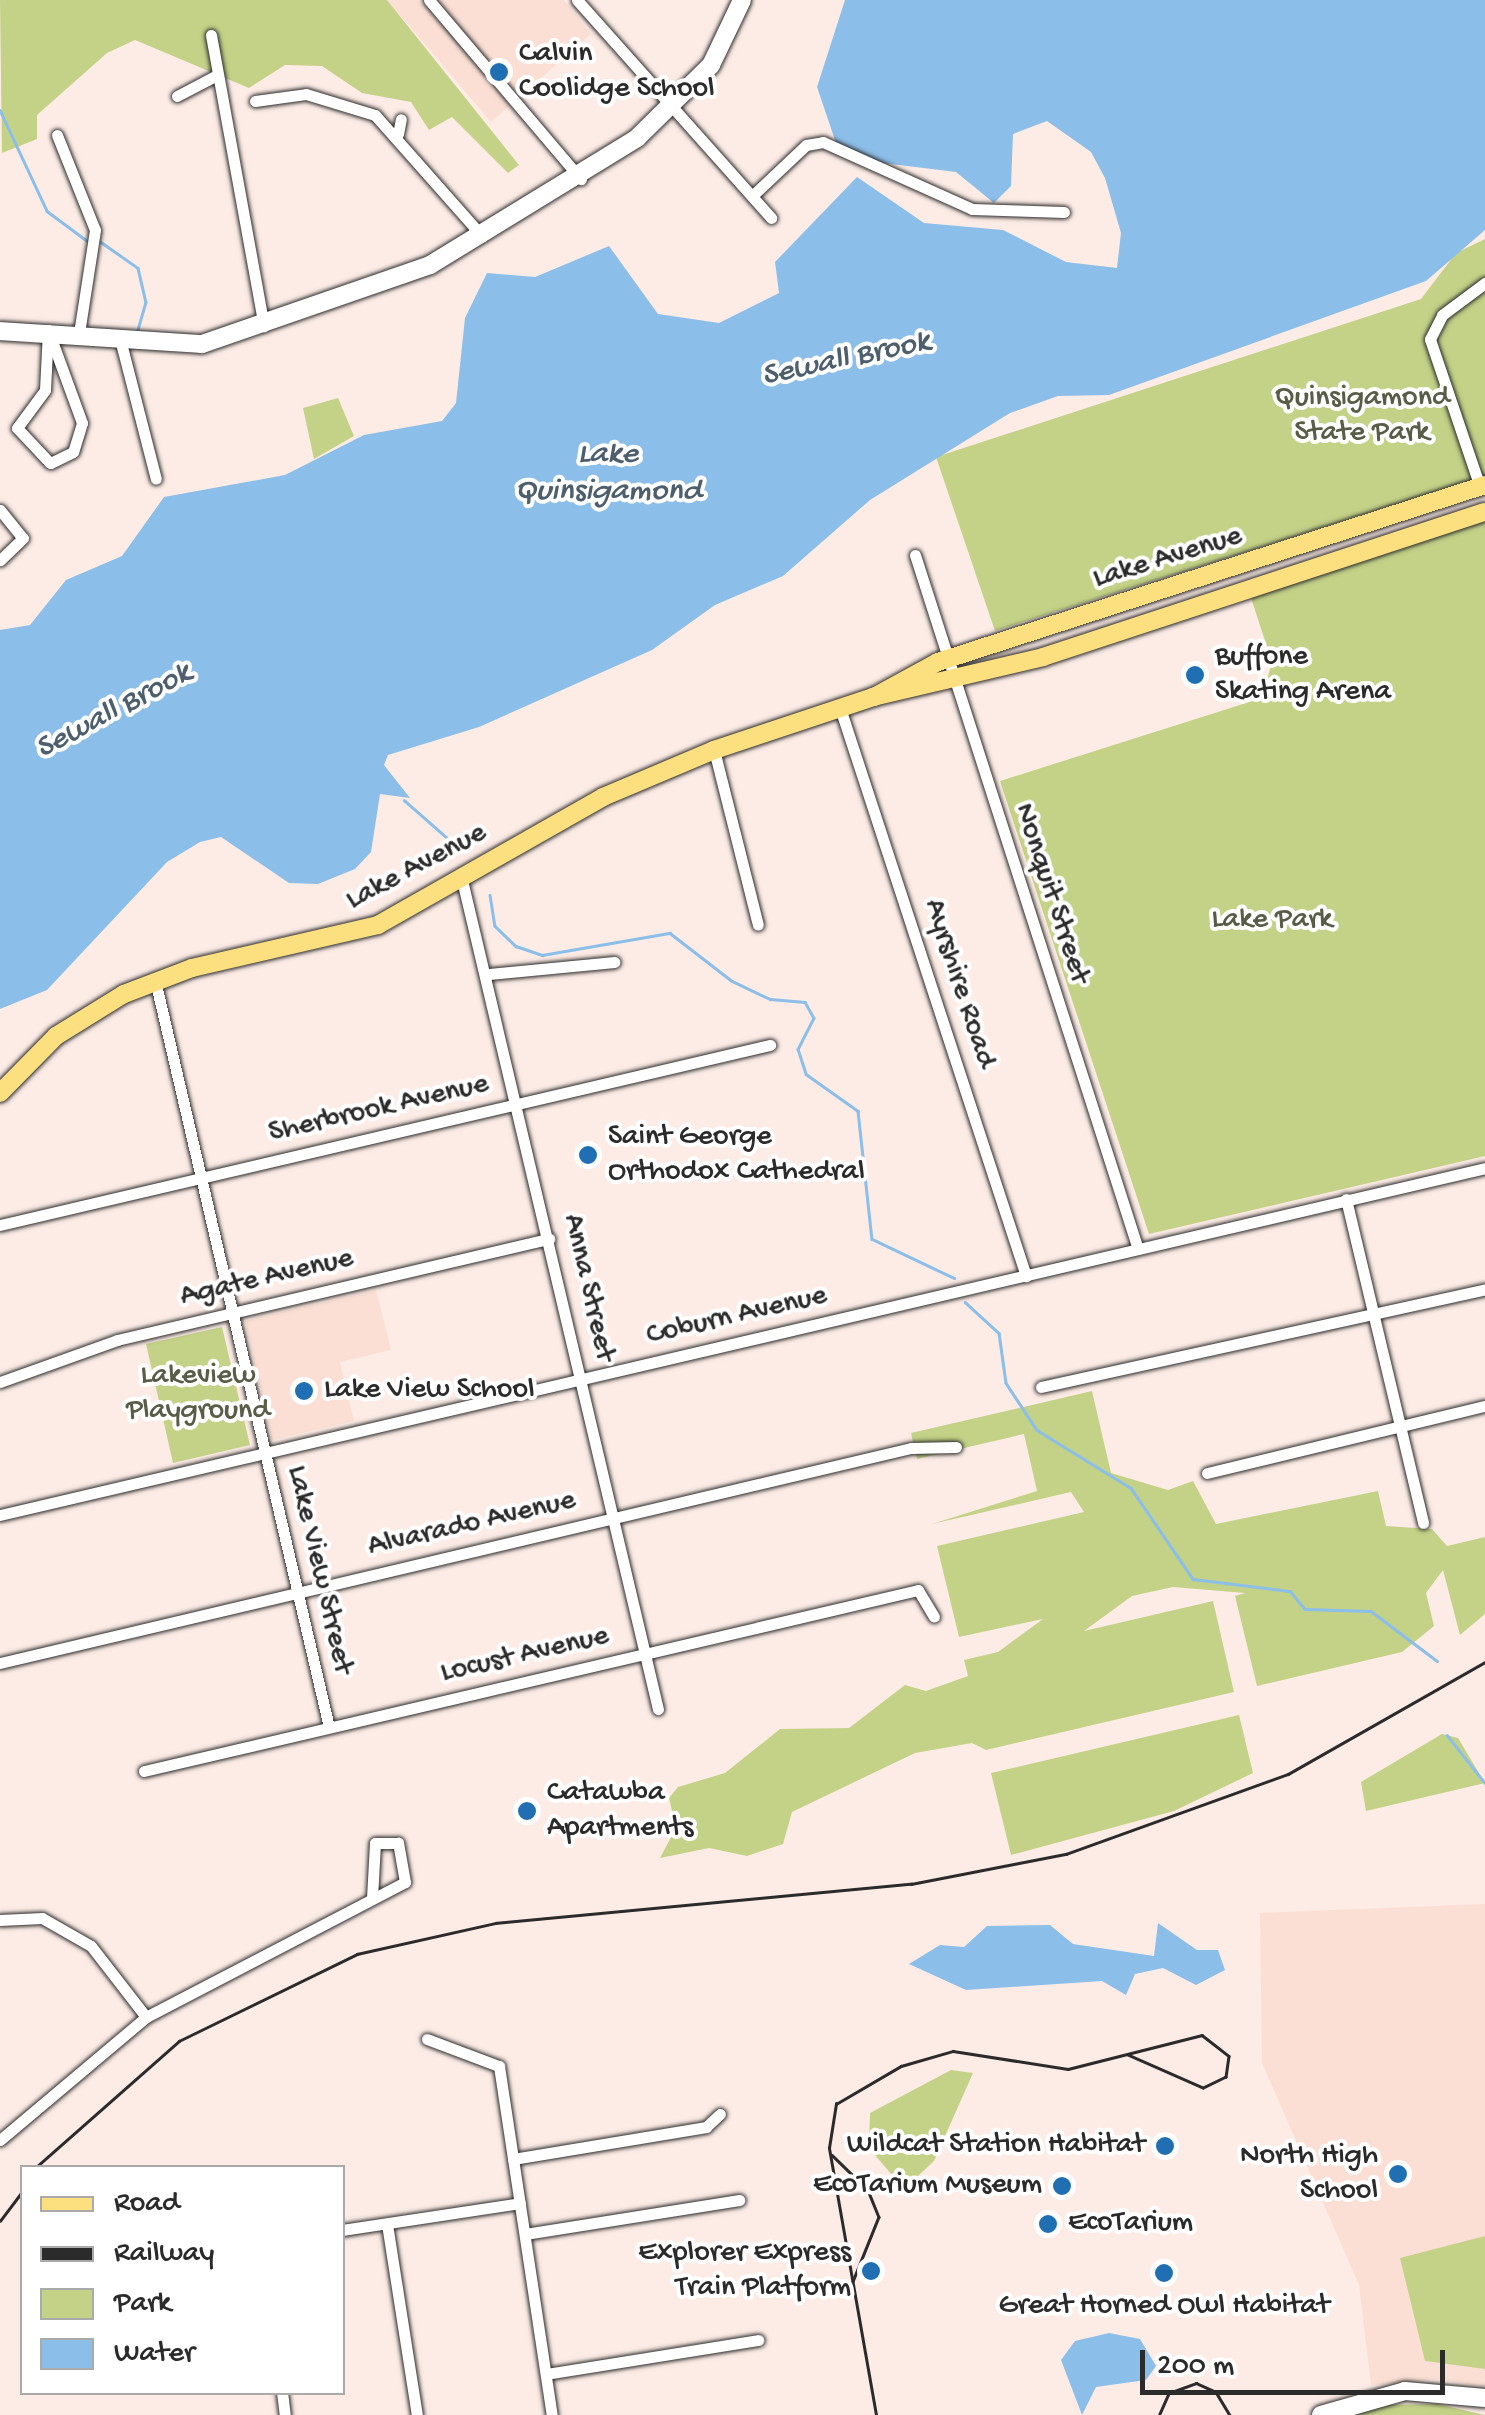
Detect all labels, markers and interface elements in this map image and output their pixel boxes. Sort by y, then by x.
place label: Calvin Coolidge School [519,37,715,108]
marker: Calvin Coolidge School [488,61,510,83]
water label: Sewall Brook [758,323,934,397]
park label: Quinsigamond State Park [1275,381,1449,452]
water label: Lake Quinsigamond [515,437,701,512]
street label: Lake Avenue [1089,519,1247,599]
place label: Buffone Skating Arena [1215,640,1391,710]
water label: Sewall Brook [30,655,198,769]
marker: Buffone Skating Arena [1184,664,1206,686]
street label: Nonquit Street [1004,799,1096,989]
street label: Lake Avenue [341,816,493,920]
street label: Ayrshire Road [914,895,1002,1073]
park label: Lake Park [1212,903,1332,939]
street label: Sherbrook Avenue [266,1067,492,1153]
place label: Saint George Orthodox Cathedral [608,1120,865,1190]
marker: Saint George Orthodox Cathedral [577,1144,599,1166]
street label: Anna Street [553,1211,621,1365]
street label: Agate Avenue [177,1242,357,1316]
street label: Coburn Avenue [643,1279,831,1355]
park label: Lakeview Playground [126,1359,270,1430]
place label: Lake View School [324,1373,535,1409]
marker: Lake View School [293,1380,315,1402]
street label: Lake View Street [277,1462,359,1678]
street label: Alvarado Avenue [365,1484,579,1566]
street label: Locust Avenue [437,1619,613,1693]
place label: Catawba Apartments [547,1776,693,1846]
marker: Catawba Apartments [516,1800,538,1822]
place label: Wildcat Station Habitat [847,2128,1145,2164]
marker: Wildcat Station Habitat [1154,2135,1176,2157]
place label: North High School [1240,2139,1378,2210]
marker: North High School [1387,2163,1409,2185]
legend [20,2165,345,2395]
place label: EcoTarium Museum [813,2168,1042,2204]
marker: EcoTarium Museum [1051,2175,1073,2197]
text: Road [114,2187,180,2222]
place label: EcoTarium [1068,2206,1193,2242]
marker: EcoTarium [1037,2213,1059,2235]
place label: Explorer Express Train Platform [638,2236,851,2306]
text: Railway [114,2237,214,2272]
marker: Explorer Express Train Platform [860,2260,882,2282]
marker: Great Horned Owl Habitat [1153,2262,1175,2284]
text: Park [114,2287,171,2322]
place label: Great Horned Owl Habitat [998,2289,1330,2325]
scale bar [1145,2330,1450,2392]
text: Water [114,2337,195,2372]
text: 200 m [1157,2350,1234,2385]

